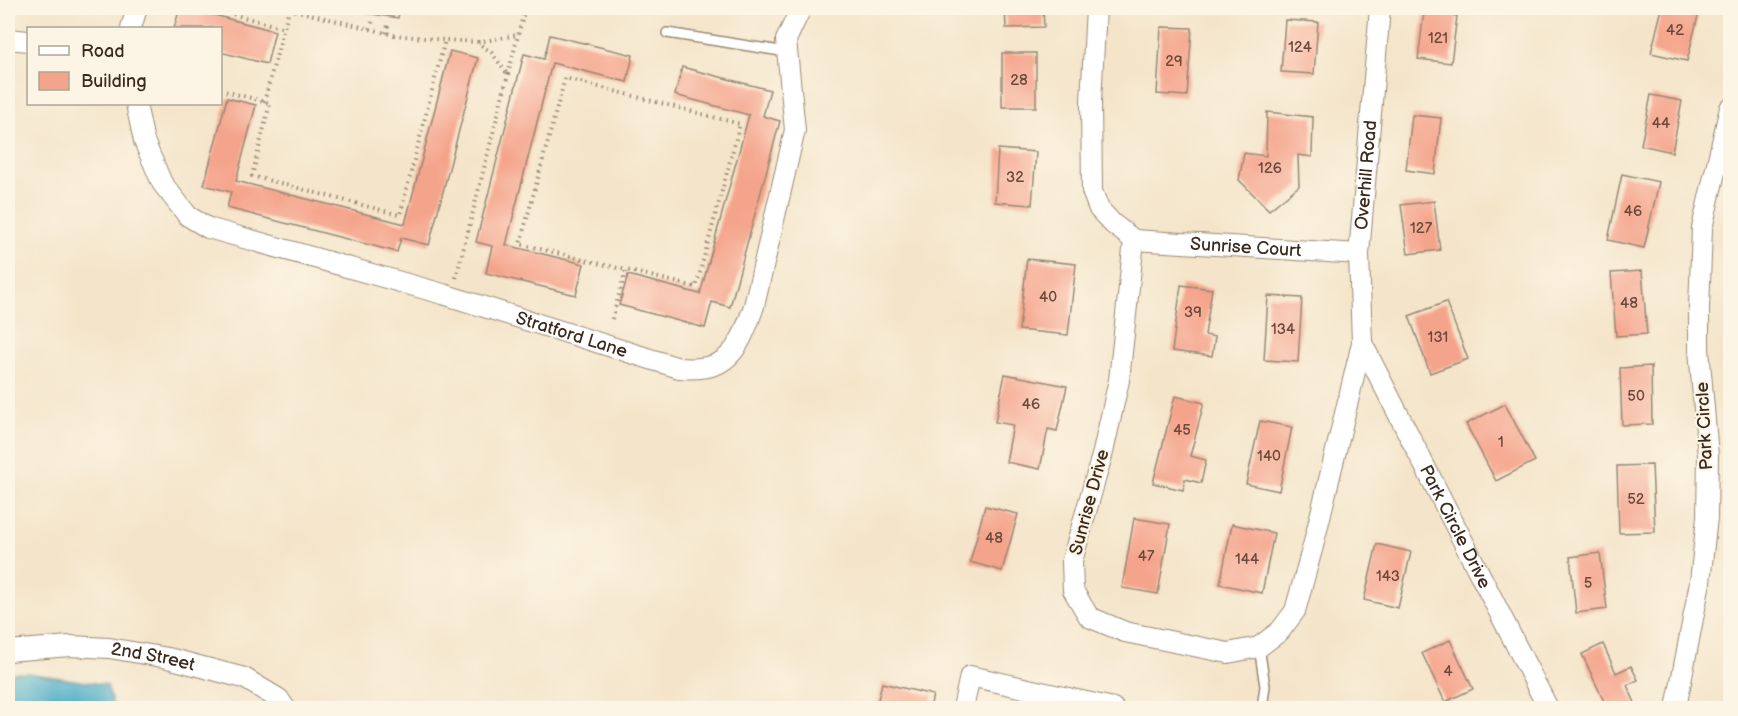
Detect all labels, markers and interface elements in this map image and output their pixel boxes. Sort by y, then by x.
house number: 42 [1666,21,1684,40]
legend [27,27,222,105]
house number: 121 [1428,29,1448,48]
house number: 124 [1288,38,1312,57]
text: Road [81,41,125,62]
house number: 29 [1165,52,1183,71]
text: Building [81,71,147,92]
house number: 28 [1010,71,1028,90]
house number: 44 [1652,114,1670,133]
street label: Overhill Road [1351,119,1381,231]
house number: 126 [1258,159,1282,178]
house number: 32 [1006,168,1024,187]
house number: 46 [1624,202,1642,221]
house number: 127 [1410,219,1433,238]
street label: Sunrise Court [1190,234,1302,261]
house number: 40 [1039,288,1057,307]
house number: 48 [1620,294,1638,313]
house number: 39 [1184,303,1202,322]
street label: Stratford Lane [513,308,630,362]
house number: 134 [1271,320,1295,339]
house number: 131 [1428,328,1448,347]
street label: Park Circle [1692,381,1717,471]
house number: 50 [1627,387,1645,406]
house number: 46 [1022,395,1040,414]
house number: 45 [1173,421,1191,440]
house number: 1 [1498,433,1504,452]
street label: Sunrise Drive [1065,447,1114,557]
house number: 140 [1257,447,1281,466]
street label: Park Circle Drive [1415,462,1495,592]
house number: 52 [1627,490,1645,509]
house number: 48 [985,529,1003,548]
house number: 47 [1138,547,1155,566]
house number: 144 [1235,550,1259,569]
house number: 143 [1376,567,1400,586]
house number: 5 [1584,574,1592,593]
street label: 2nd Street [109,639,198,676]
house number: 4 [1443,662,1453,681]

